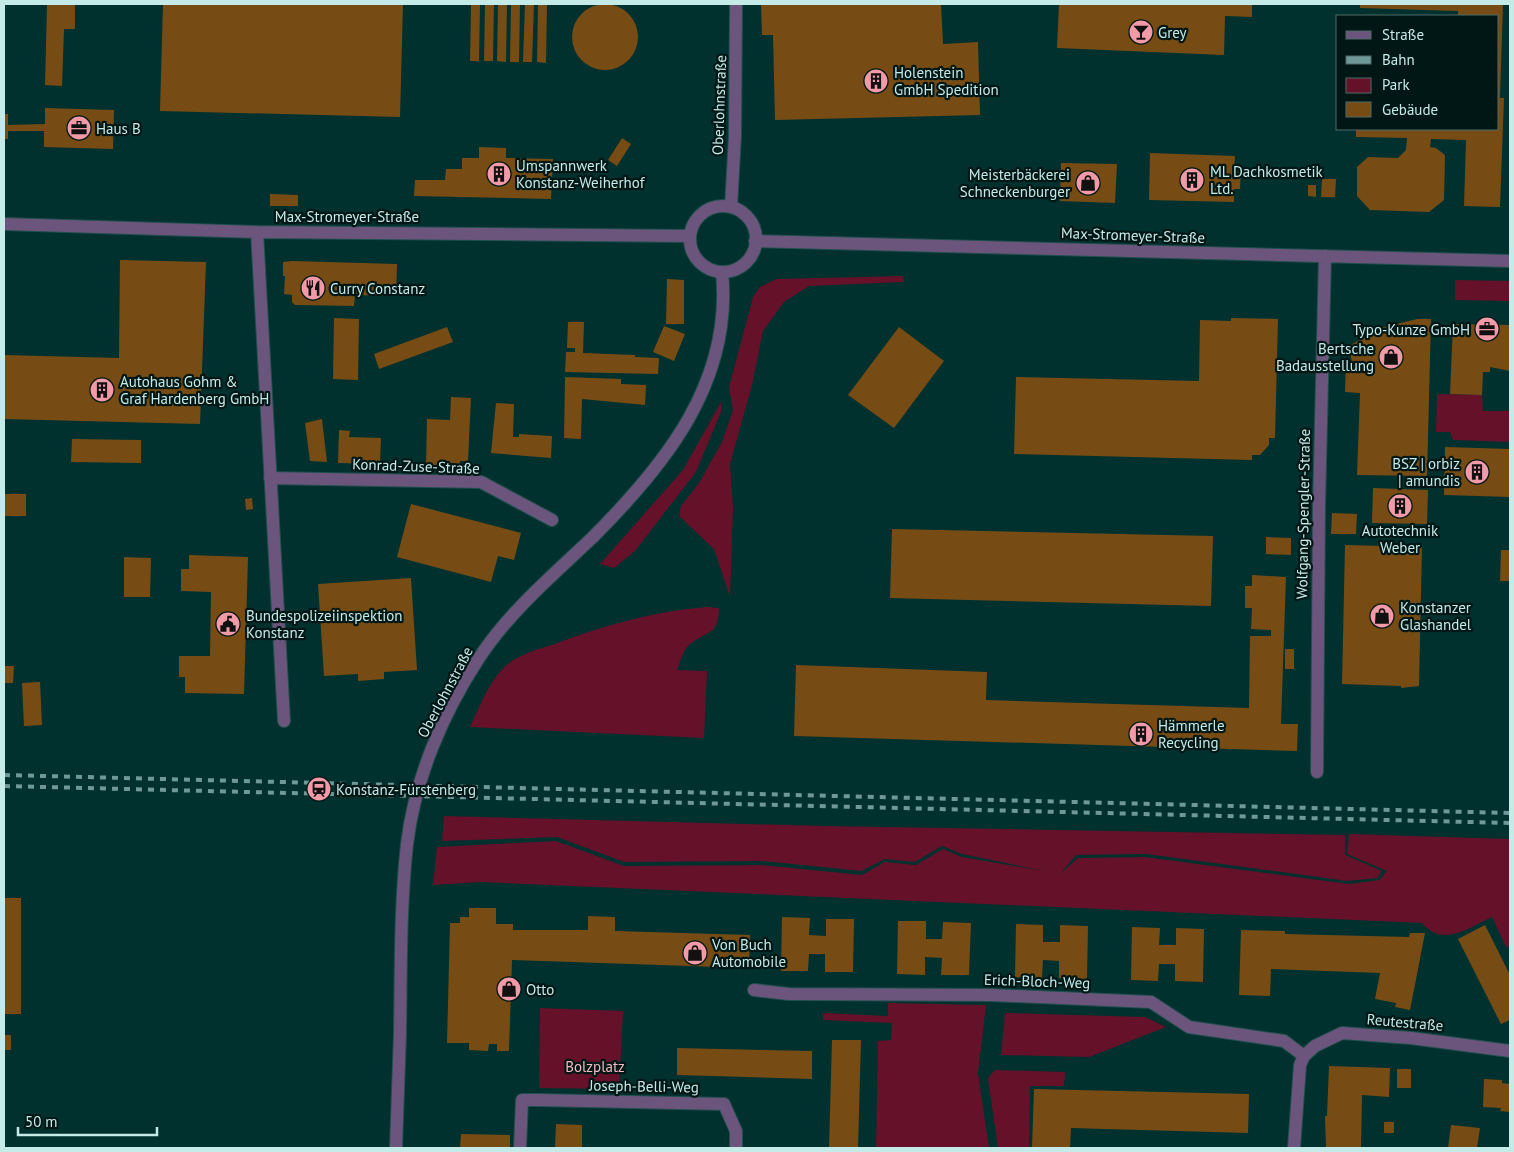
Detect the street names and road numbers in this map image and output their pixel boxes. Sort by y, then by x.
street label: Oberlohnstraße [708,55,730,155]
street label: Max-Stromeyer-Straße [275,207,419,226]
street label: Max-Stromeyer-Straße [1060,223,1206,247]
street label: Wolfgang-Spengler-Straße [1292,429,1314,599]
street label: Konrad-Zuse-Straße [352,454,480,478]
street label: Oberlohnstraße [413,643,477,741]
street label: Erich-Bloch-Weg [984,970,1090,992]
street label: Reutestraße [1366,1009,1444,1035]
street label: Joseph-Belli-Weg [588,1076,699,1096]

